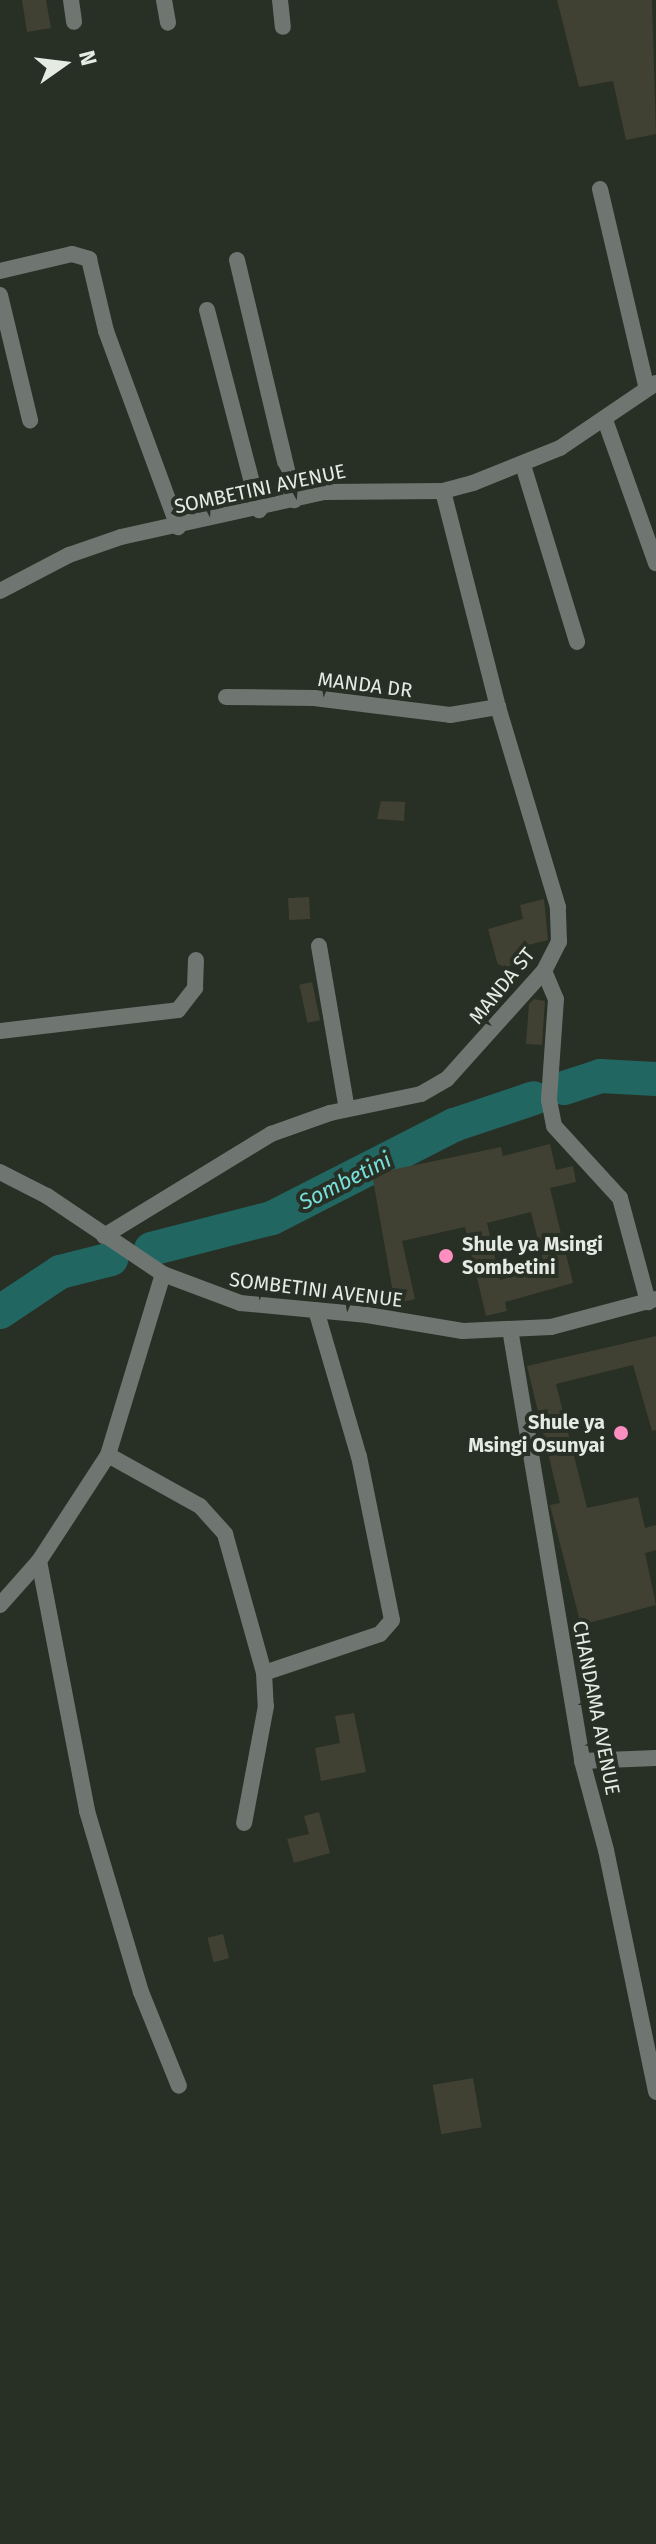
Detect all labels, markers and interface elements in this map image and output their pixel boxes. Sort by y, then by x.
north arrow [24,24,104,104]
text: N [73,48,103,68]
street label: SOMBETINI AVENUE [172,459,348,519]
street label: MANDA DR [316,667,414,703]
street label: MANDA ST [464,943,540,1029]
water label: Sombetini [294,1146,396,1216]
place label: Shule ya Msingi Sombetini [462,1232,603,1279]
marker: Shule ya Msingi Sombetini [437,1247,455,1265]
street label: SOMBETINI AVENUE [228,1267,404,1313]
place label: Shule ya Msingi Osunyai [468,1410,605,1457]
marker: Shule ya Msingi Osunyai [612,1424,630,1442]
street label: CHANDAMA AVENUE [567,1619,625,1797]

